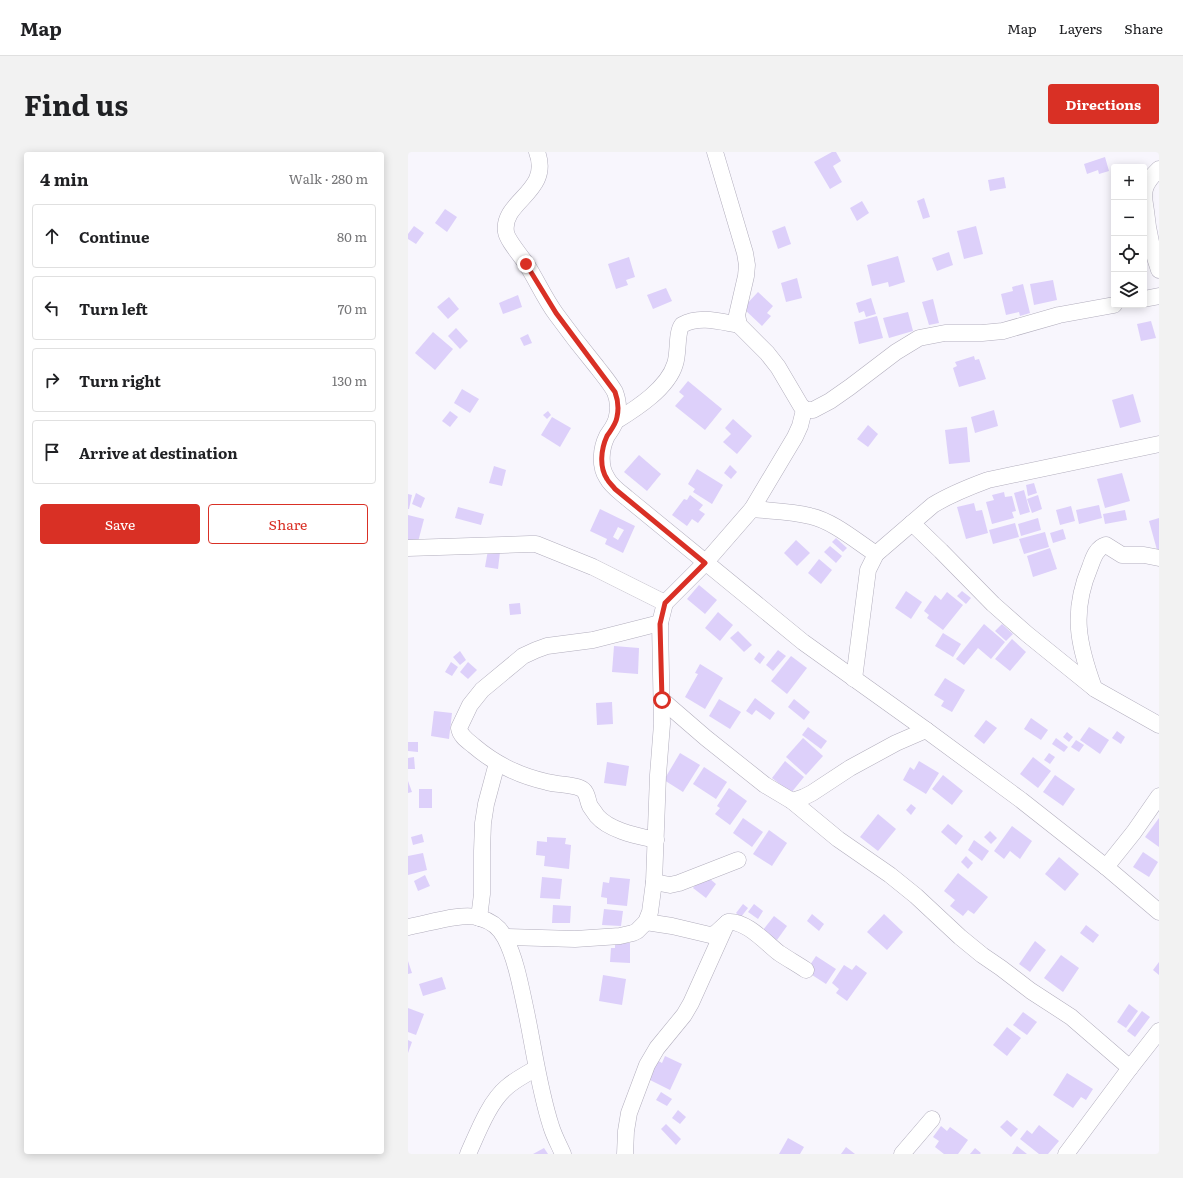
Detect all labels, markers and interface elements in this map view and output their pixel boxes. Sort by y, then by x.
text: Map [20,14,62,42]
text: Map [1007,18,1037,38]
text: Layers [1059,18,1102,38]
text: Share [1124,18,1163,38]
text: Find us [24,83,128,125]
button: Directions [1048,84,1159,124]
map controls [1111,164,1147,308]
button: + [1111,164,1147,200]
text: 4 min [40,166,89,191]
text: Walk · 280 m [289,169,368,188]
button: − [1111,200,1147,236]
icon: ahead [41,225,63,247]
text: Continue [79,225,149,248]
text: 80 m [337,227,367,246]
button: locate [1111,236,1147,272]
route end [517,255,535,273]
button: layers [1111,272,1147,308]
icon: left [41,297,63,319]
text: Turn left [79,297,148,320]
text: 70 m [338,299,367,318]
icon: right [41,369,63,391]
text: Turn right [79,369,161,392]
text: 130 m [332,371,367,390]
icon: arrive [41,441,63,463]
text: Arrive at destination [79,441,238,464]
button: Save [40,504,200,544]
button: Share [208,504,368,544]
route start [653,691,671,709]

